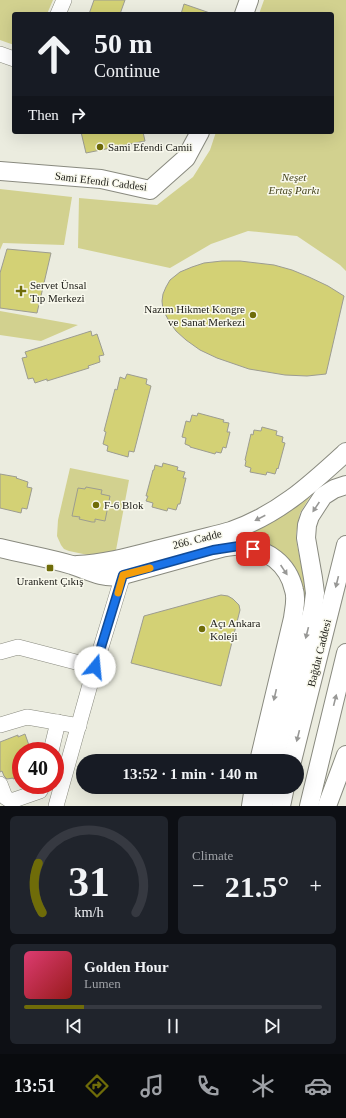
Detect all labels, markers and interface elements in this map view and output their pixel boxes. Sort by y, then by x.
icon: ahead [28,28,80,80]
text: 50 m [94,28,152,59]
text: Continue [94,61,160,81]
icon: right [67,104,89,126]
text: Then [28,107,59,123]
place label: Sami Efendi Camii [108,141,192,153]
marker: Sami Efendi Camii [95,142,105,152]
street label: Sami Efendi Caddesi [54,169,148,193]
park label: Neşet Ertaş Parkı [267,171,320,196]
place label: Servet Ünsal Tıp Merkezi [30,279,87,304]
marker: Servet Ünsal Tıp Merkezi [15,285,27,297]
place label: Nazım Hikmet Kongre ve Sanat Merkezi [144,303,245,328]
marker: Nazım Hikmet Kongre ve Sanat Merkezi [248,310,258,320]
place label: F-6 Blok [104,499,144,511]
marker: F-6 Blok [91,500,101,510]
one-way arrow [312,502,320,512]
one-way arrow [255,515,266,521]
street label: 266. Cadde [171,527,223,551]
pin [236,532,270,566]
icon: arrive [242,538,264,560]
marker: Urankent Çıkış [45,563,55,573]
one-way arrow [280,564,288,575]
place label: Urankent Çıkış [17,575,83,587]
one-way arrow [333,576,339,589]
place label: Açı Ankara Koleji [210,617,261,642]
street label: Bağdat Caddesi [305,618,333,688]
marker: Açı Ankara Koleji [197,624,207,634]
one-way arrow [303,627,309,639]
position arrow [74,646,116,688]
one-way arrow [272,689,278,701]
one-way arrow [332,694,338,706]
one-way arrow [295,730,301,742]
speed limit sign: 40 [12,742,64,794]
text: 13:52 · 1 min · 140 m [123,766,258,782]
text: Climate [192,848,233,863]
text: 31 [68,859,110,905]
text: 21.5° [225,870,289,903]
text: − [192,873,204,898]
text: + [310,873,322,898]
text: km/h [74,904,104,920]
text: Golden Hour [84,959,169,975]
text: Lumen [84,976,121,991]
icon: previous [63,1015,85,1037]
icon: pause [162,1015,184,1037]
icon: next [261,1015,283,1037]
icon: directions [83,1072,111,1100]
icon: music [138,1072,166,1100]
icon: phone [194,1072,222,1100]
icon: climate [249,1072,277,1100]
icon: car [304,1072,332,1100]
text: 13:51 [14,1076,56,1096]

